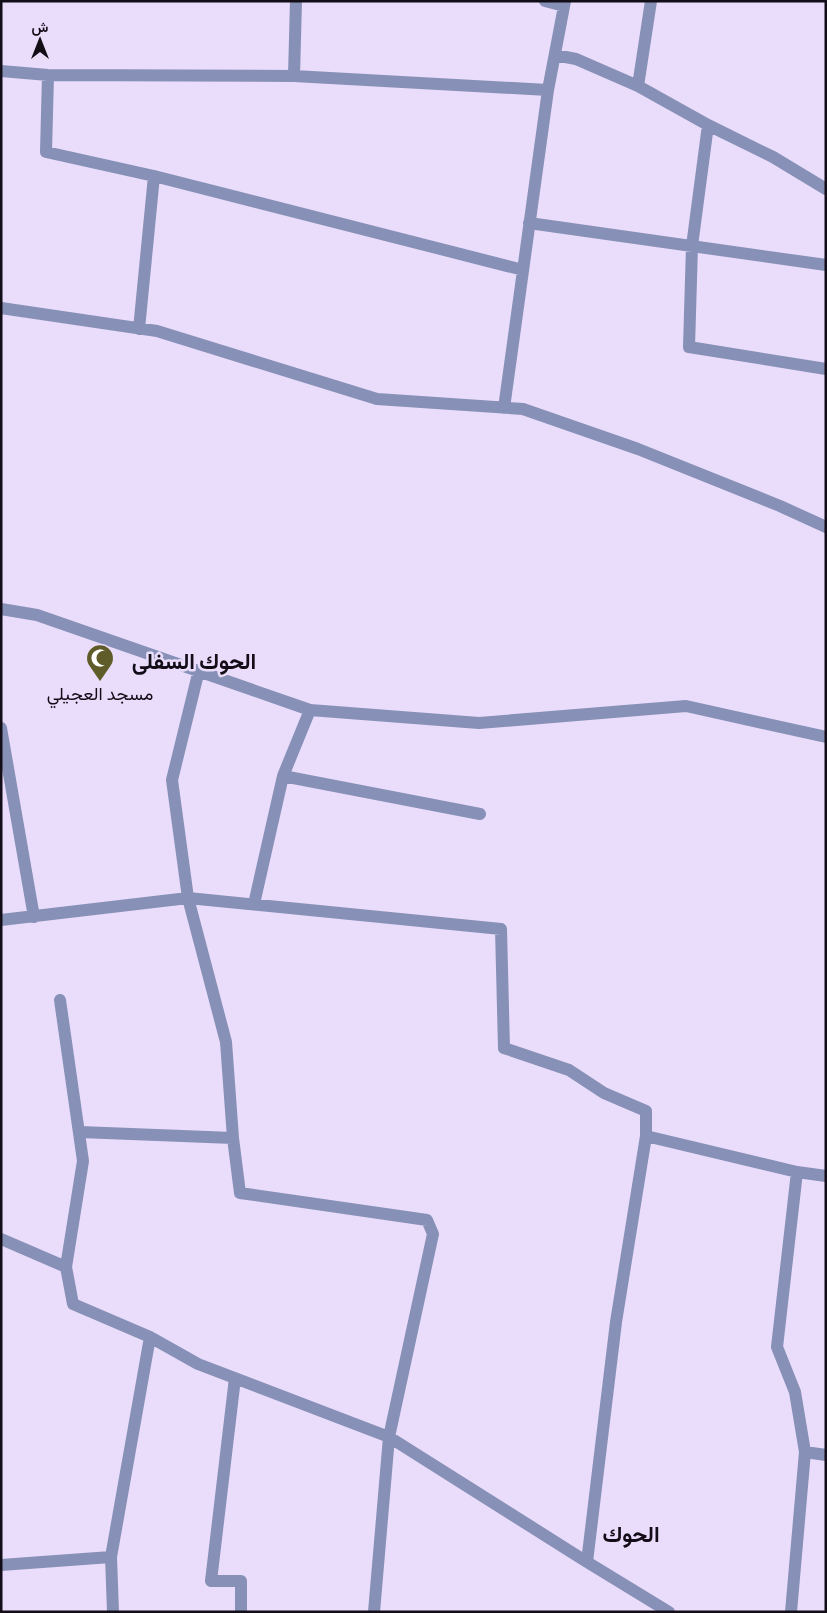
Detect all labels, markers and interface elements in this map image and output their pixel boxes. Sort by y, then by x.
north arrow [15,15,65,65]
text: ش [32,19,49,36]
mosque icon: مسجد العجيلي [85,643,115,682]
district label: الحوك السفلى [132,648,256,675]
place label: مسجد العجيلي [47,683,153,709]
district label: الحوك [602,1521,660,1548]

